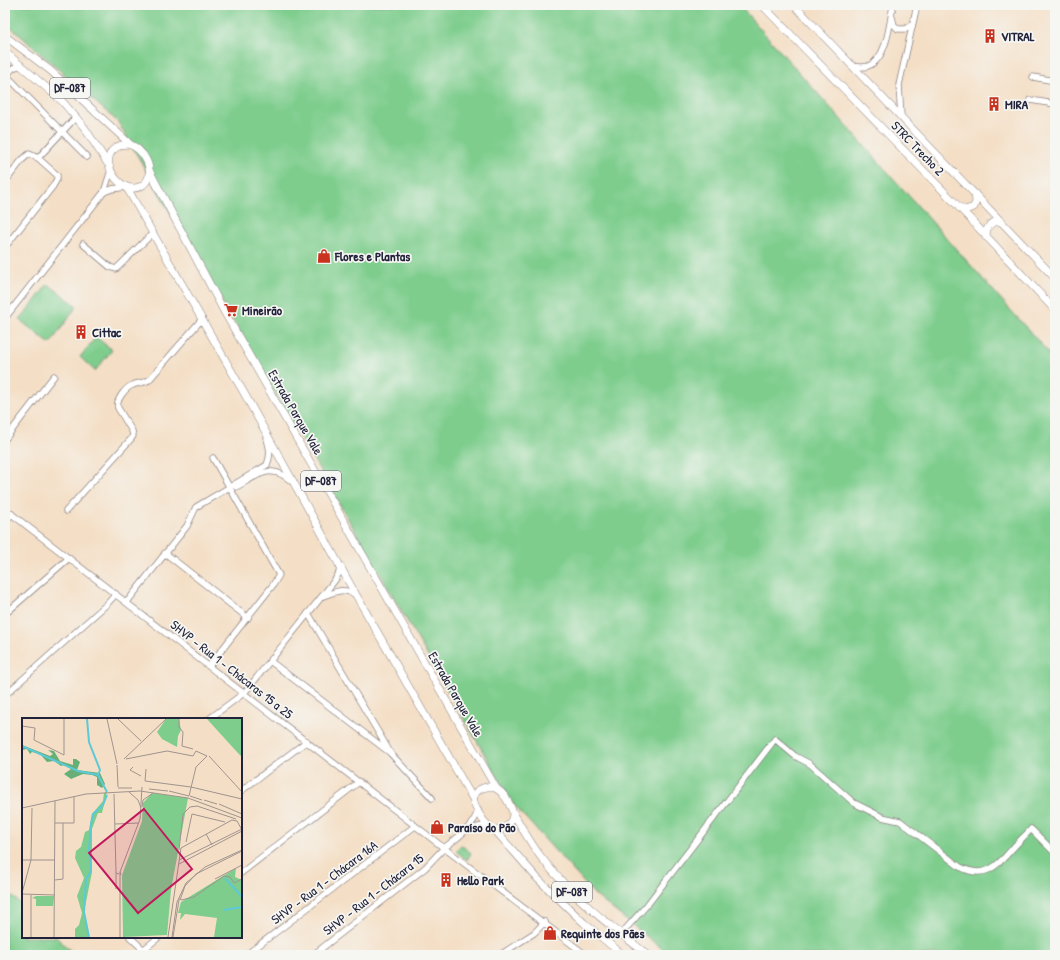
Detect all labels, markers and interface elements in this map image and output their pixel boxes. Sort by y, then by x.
place label: VITRAL [1001,27,1035,45]
building icon: VITRAL [982,28,998,44]
road number: DF-087 [50,78,90,98]
place label: MIRA [1005,95,1029,113]
building icon: MIRA [986,96,1002,112]
street label: STRC Trecho 2 [888,117,948,179]
place label: Flores e Plantas [334,247,410,265]
shop icon: Flores e Plantas [316,248,332,264]
place label: Mineirão [242,301,283,319]
supermarket icon: Mineirão [223,302,239,318]
place label: Cittac [92,323,122,341]
building icon: Cittac [73,324,89,340]
street label: Estrada Parque Vale [264,366,328,458]
road number: DF-087 [301,471,341,491]
street label: SHVP - Rua 1 - Chácaras 15 a 25 [167,615,297,723]
street label: Estrada Parque Vale [424,648,488,740]
inset map [22,718,242,938]
place label: Paraíso do Pão [448,818,516,836]
shop icon: Paraíso do Pão [429,819,445,835]
street label: SHVP - Rua 1 - Chácara 16A [267,836,382,928]
street label: SHVP - Rua 1 - Chácara 15 [319,849,427,939]
place label: Hello Park [457,871,504,889]
building icon: Hello Park [438,872,454,888]
road number: DF-087 [552,882,592,902]
place label: Requinte dos Pães [561,924,645,943]
shop icon: Requinte dos Pães [542,925,558,941]

